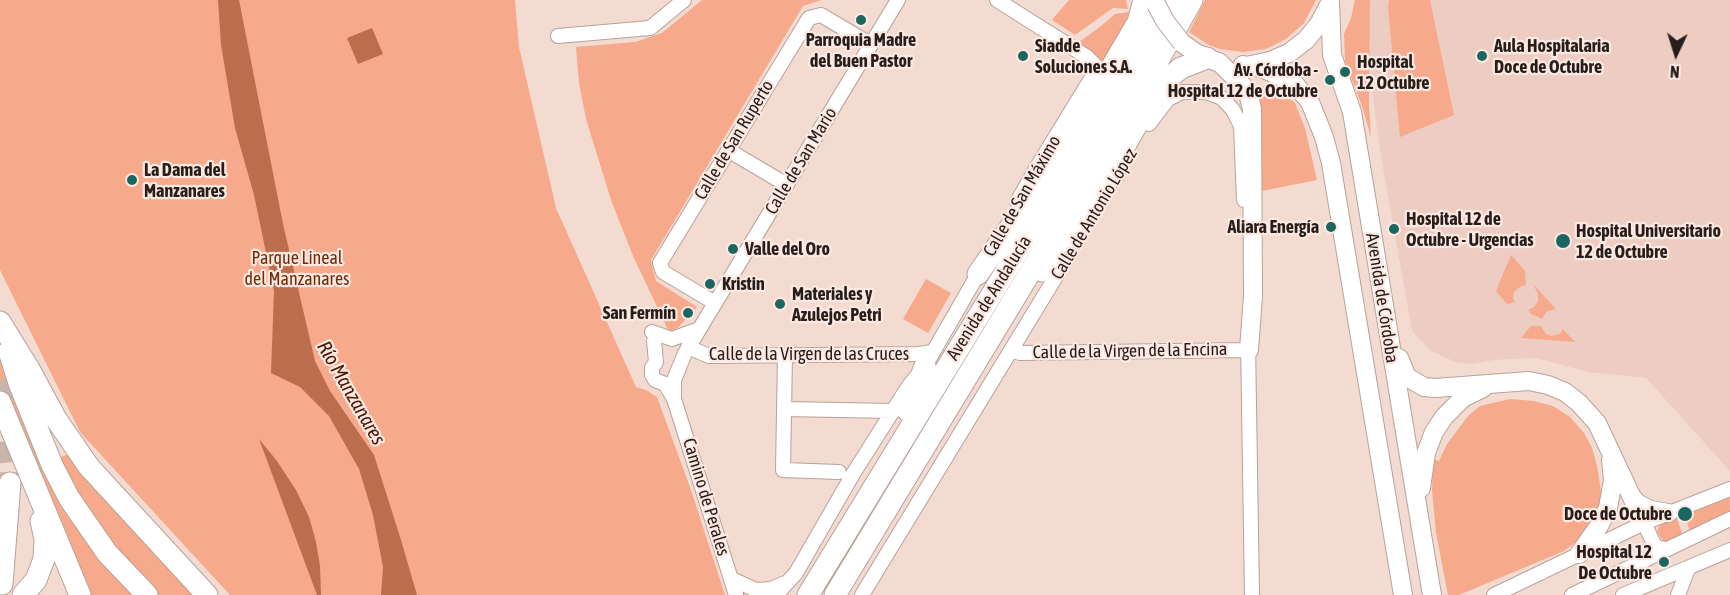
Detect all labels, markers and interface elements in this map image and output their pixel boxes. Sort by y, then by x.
marker: Parroquia Madre del Buen Pastor [854,13,868,27]
north arrow [1646,24,1706,84]
place label: Parroquia Madre del Buen Pastor [806,29,916,72]
place label: Siadde Soluciones S.A. [1035,35,1132,78]
place label: Aula Hospitalaria Doce de Octubre [1494,35,1610,78]
marker: Siadde Soluciones S.A. [1016,49,1030,63]
marker: Aula Hospitalaria Doce de Octubre [1475,49,1489,63]
place label: Hospital 12 Octubre [1357,51,1429,94]
place label: Av. Córdoba - Hospital 12 de Octubre [1168,59,1318,101]
text: N [1669,63,1680,81]
marker: Hospital 12 Octubre [1338,65,1352,79]
marker: Av. Córdoba - Hospital 12 de Octubre [1323,73,1337,87]
street label: Calle de San Ruperto [690,76,778,204]
street label: Calle de San Mario [761,104,841,218]
street label: Calle de San Máximo [979,132,1065,260]
street label: Calle de Antonio López [1046,145,1142,283]
place label: La Dama del Manzanares [144,159,226,201]
marker: La Dama del Manzanares [125,173,139,187]
place label: Hospital 12 de Octubre - Urgencias [1406,208,1534,250]
place label: Aliara Energía [1228,216,1319,238]
marker: Aliara Energía [1324,220,1338,234]
place label: Hospital Universitario 12 de Octubre [1576,220,1721,262]
marker: Hospital 12 de Octubre - Urgencias [1387,222,1401,236]
street label: Avenida de Córdoba [1361,231,1403,365]
street label: Avenida de Andalucía [942,232,1036,364]
marker: Hospital Universitario 12 de Octubre [1554,232,1572,250]
place label: Valle del Oro [745,238,830,260]
marker: Valle del Oro [726,242,740,256]
park label: Parque Lineal del Manzanares [245,247,349,290]
place label: Kristin [722,273,765,295]
marker: Kristin [703,277,717,291]
place label: Materiales y Azulejos Petri [792,283,882,326]
marker: Materiales y Azulejos Petri [773,297,787,311]
place label: San Fermín [603,302,676,324]
marker: San Fermín [681,306,695,320]
water label: Río Manzanares [312,337,390,449]
street label: Calle de la Virgen de la Encina [1032,339,1228,363]
street label: Calle de la Virgen de las Cruces [709,343,909,365]
street label: Camino de Perales [678,436,734,558]
place label: Doce de Octubre [1564,503,1672,525]
marker: Doce de Octubre [1676,505,1694,523]
place label: Hospital 12 De Octubre [1576,541,1652,584]
marker: Hospital 12 De Octubre [1657,555,1671,569]

